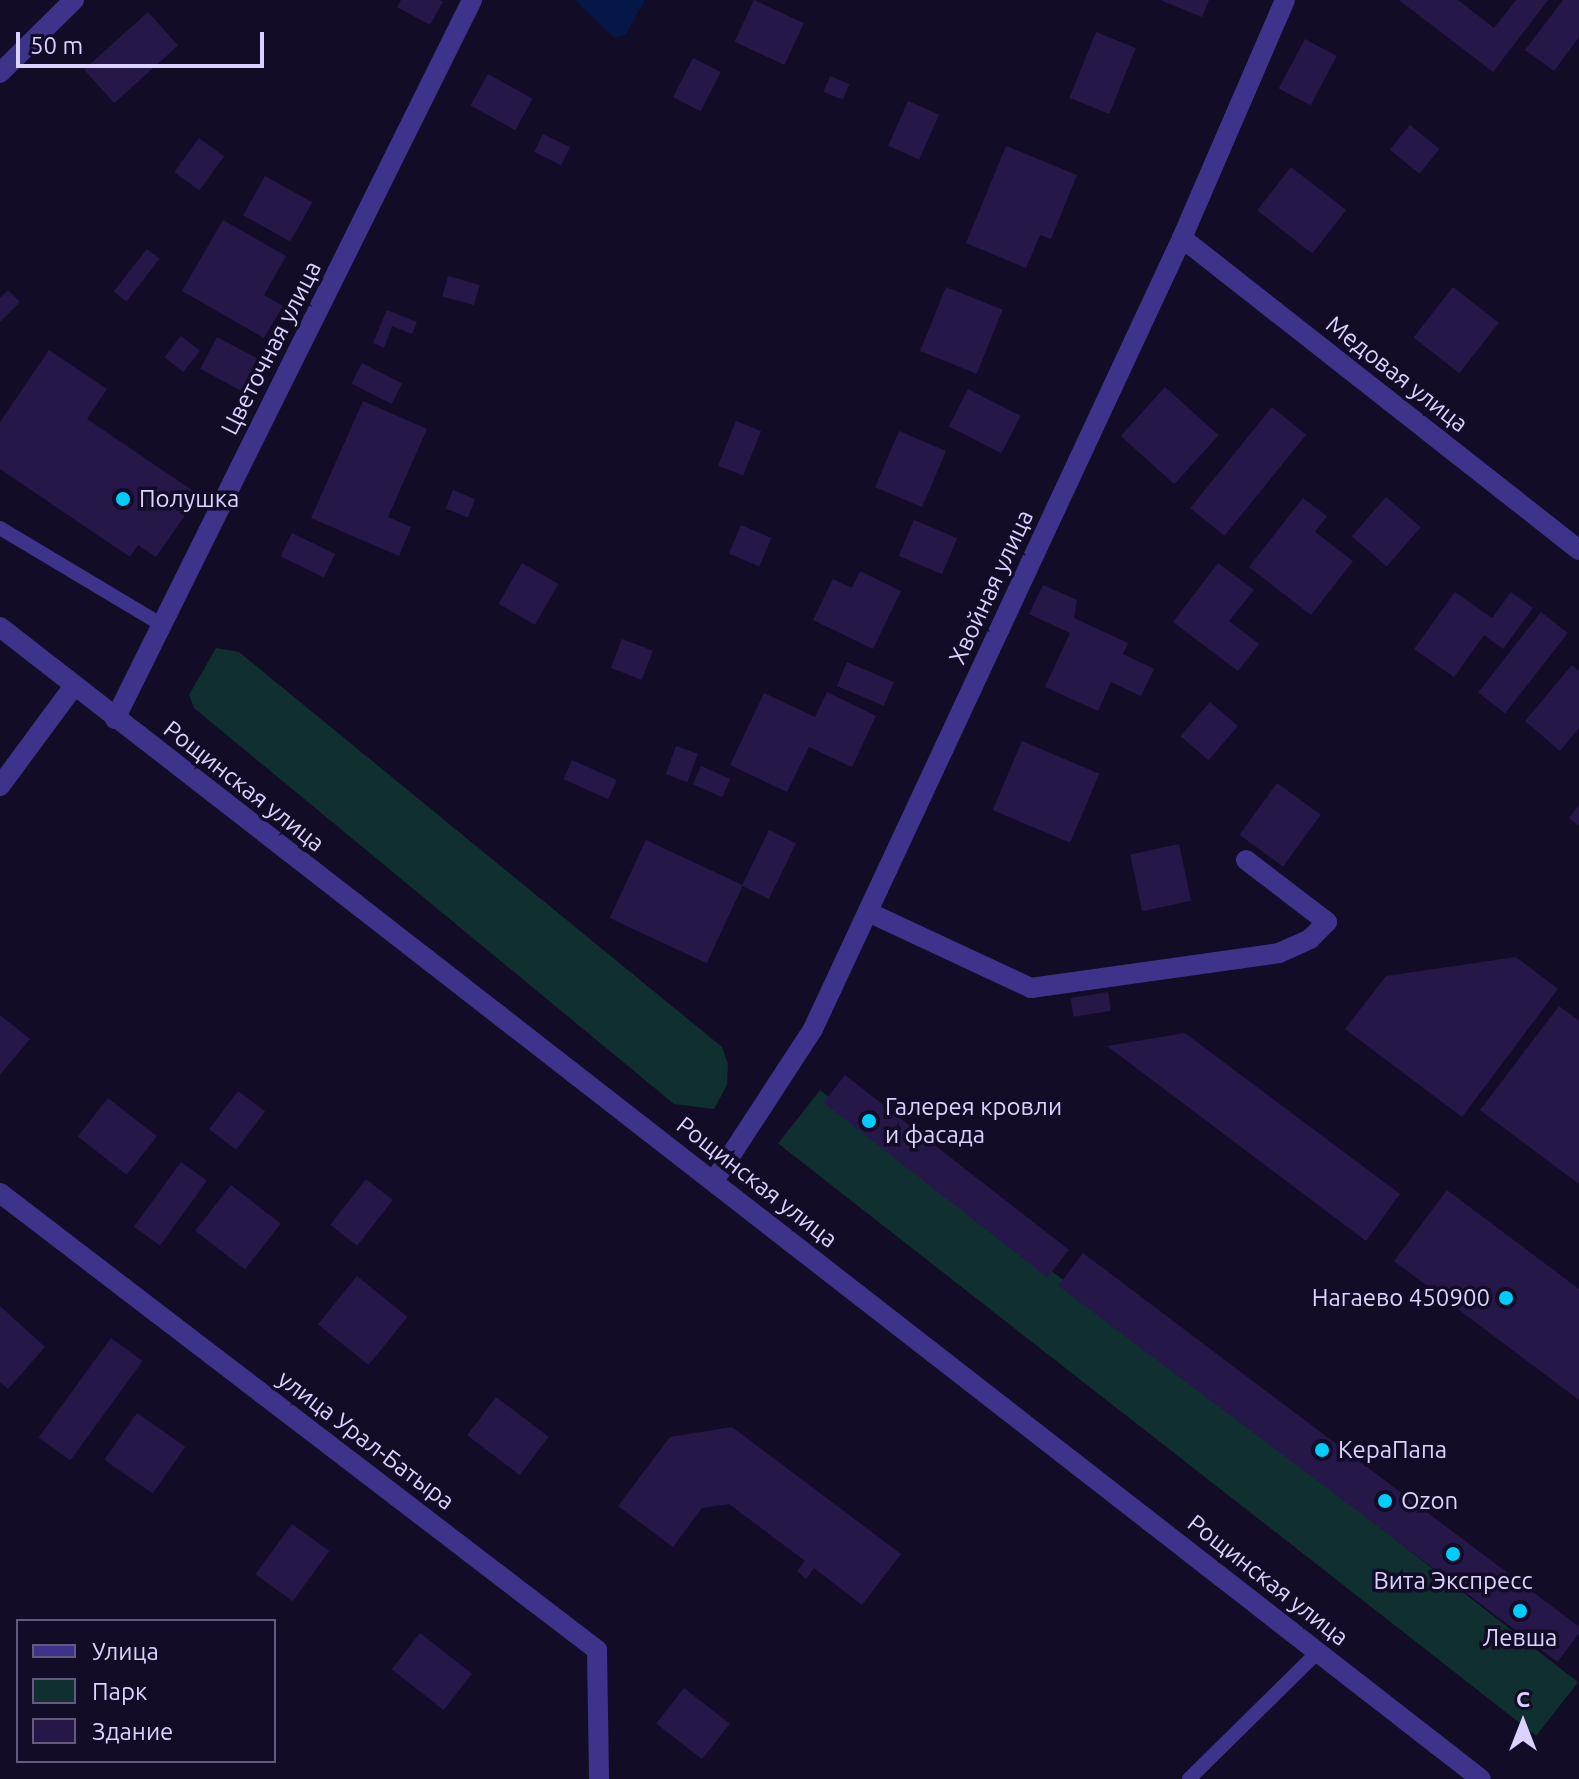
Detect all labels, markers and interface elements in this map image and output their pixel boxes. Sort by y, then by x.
scale bar [20,16,268,66]
text: 50 m [30,32,83,59]
street label: Цветочная улица [215,256,327,440]
street label: Медовая улица [1320,310,1474,438]
place label: Полушка [139,485,239,513]
marker: Полушка [114,490,132,508]
street label: Хвойная улица [943,505,1039,669]
street label: Рощинская улица [158,714,330,858]
place label: Галерея кровли и фасада [885,1093,1062,1149]
street label: Рощинская улица [671,1110,843,1254]
marker: Галерея кровли и фасада [860,1112,878,1130]
place label: Нагаево 450900 [1312,1284,1490,1312]
marker: Нагаево 450900 [1497,1289,1515,1307]
street label: улица Урал-Батыра [272,1364,460,1516]
place label: КераПапа [1338,1436,1447,1464]
marker: КераПапа [1313,1441,1331,1459]
place label: Ozon [1401,1487,1458,1515]
marker: Ozon [1376,1492,1394,1510]
street label: Рощинская улица [1182,1508,1354,1652]
marker: Вита Экспресс [1444,1545,1462,1563]
place label: Вита Экспресс [1373,1567,1533,1595]
marker: Левша [1511,1602,1529,1620]
legend [16,1619,276,1763]
place label: Левша [1483,1624,1557,1652]
text: Улица [92,1638,159,1665]
text: Парк [92,1678,147,1705]
north arrow [1483,1683,1563,1763]
text: С [1516,1686,1530,1711]
text: Здание [92,1718,173,1745]

